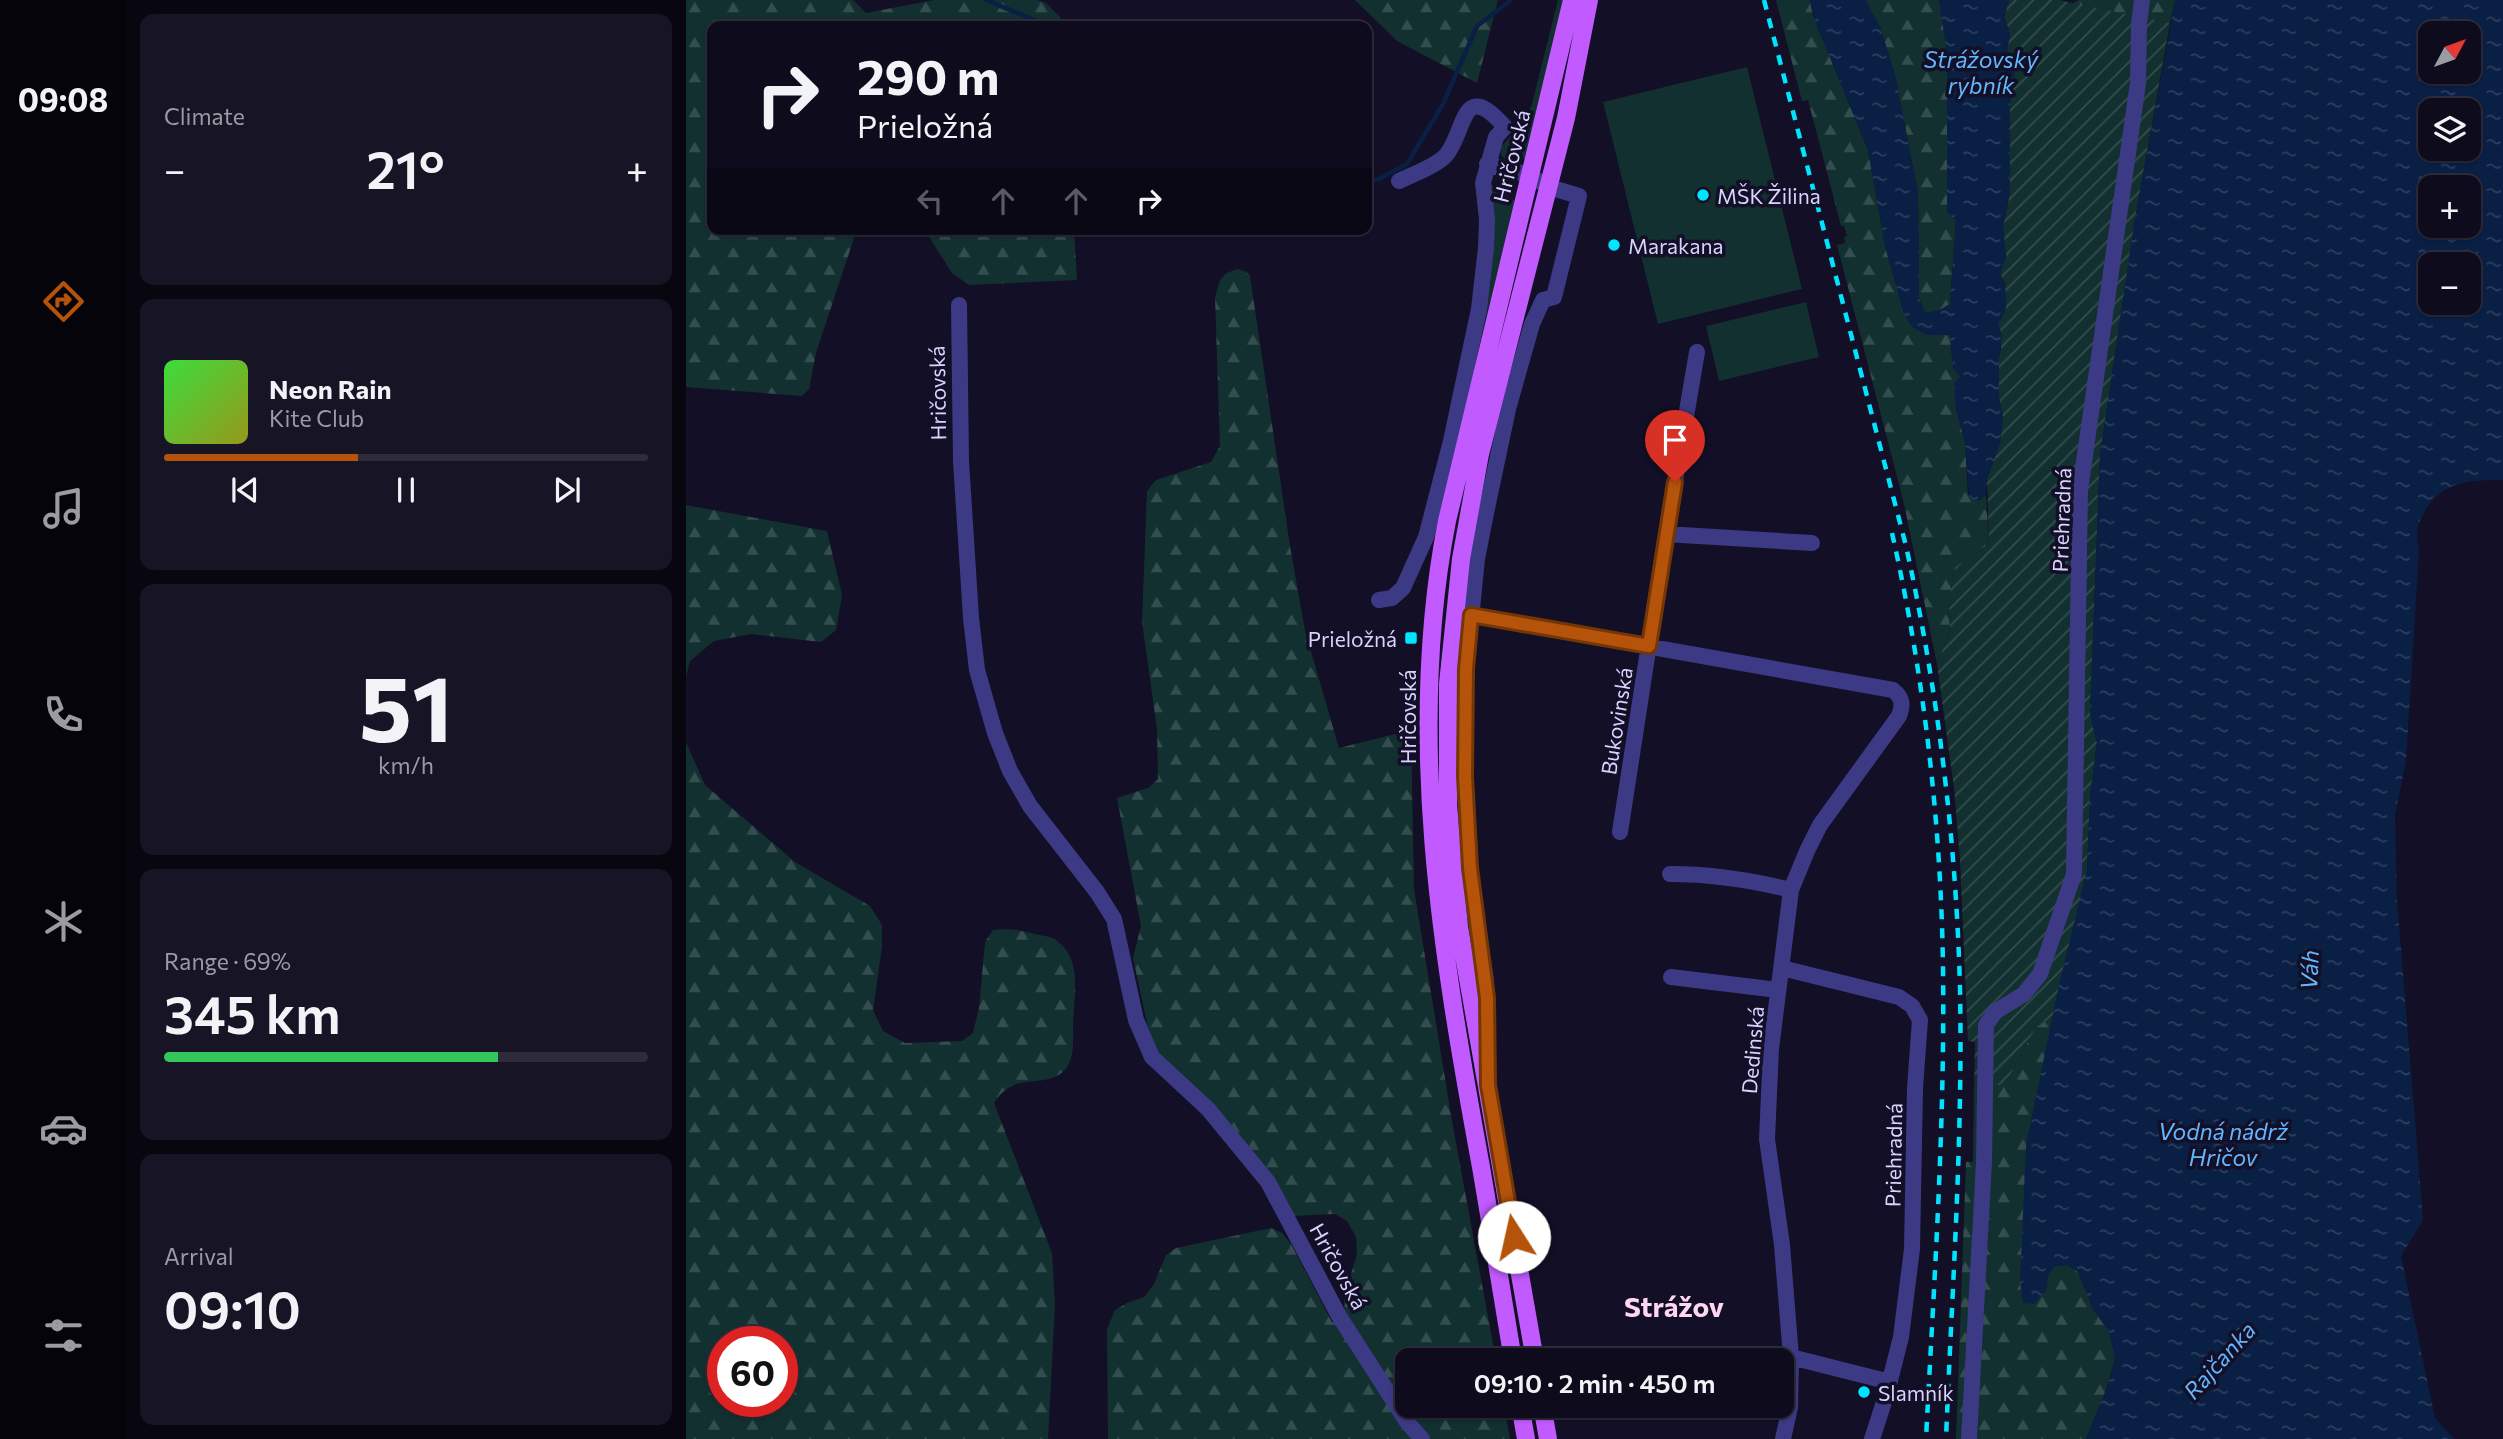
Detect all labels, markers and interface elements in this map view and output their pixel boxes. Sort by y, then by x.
north arrow [2418,21,2482,84]
map controls [2418,21,2481,315]
text: 290 m [857,45,999,105]
water label: Strážovský rybník [1924,45,2039,99]
icon: right [742,49,833,140]
text: 09:08 [18,79,108,119]
button: layers [2418,98,2481,161]
text: Climate [164,102,245,130]
text: Prieložná [857,105,993,145]
street label: Hričovská [1487,107,1535,205]
text: 21° [366,136,445,200]
text: − [164,145,186,192]
text: + [626,145,648,192]
button: + [2418,175,2481,238]
icon: left [911,182,949,220]
icon: ahead [984,182,1022,220]
icon: ahead [1057,182,1095,220]
icon: right [1130,182,1168,220]
place label: MŠK Žilina [1717,183,1821,208]
marker: MŠK Žilina [1695,187,1711,203]
place label: Marakana [1628,233,1723,258]
marker: Marakana [1606,237,1622,253]
button: − [2418,252,2481,315]
icon: directions [39,277,88,326]
street label: Hričovská [924,345,950,441]
text: Neon Rain [269,373,392,404]
text: Kite Club [269,404,364,432]
pin [1645,410,1705,482]
icon: arrive [1656,421,1694,459]
street label: Priehradná [2047,467,2075,573]
icon: previous [226,471,264,509]
icon: pause [387,471,425,509]
icon: next [548,471,586,509]
icon: music [39,484,88,533]
place label: Prieložná [1308,626,1397,651]
marker: Prieložná [1403,630,1419,646]
text: 51 [359,649,453,761]
street label: Bukovinská [1595,666,1637,776]
street label: Hričovská [1395,670,1420,764]
icon: phone [39,690,88,739]
text: km/h [378,751,434,779]
icon: climate [39,897,88,946]
text: Range · 69% [164,947,291,975]
water label: Váh [2294,949,2324,991]
text: 345 km [164,981,341,1045]
street label: Dedinská [1736,1005,1768,1095]
street label: Priehradná [1880,1103,1906,1207]
icon: car [39,1104,88,1153]
water label: Vodná nádrž Hričov [2158,1117,2290,1171]
position arrow [1477,1200,1551,1274]
street label: Hričovská [1305,1219,1373,1313]
text: Arrival [164,1242,234,1270]
text: 09:10 [164,1276,301,1340]
district label: Strážov [1624,1289,1724,1323]
icon: filters [39,1311,88,1360]
water label: Rajčanka [2177,1316,2261,1404]
speed limit sign: 60 [707,1326,798,1417]
text: 09:10 · 2 min · 450 m [1474,1367,1715,1398]
place label: Slamník [1878,1380,1954,1405]
marker: Slamník [1856,1384,1872,1400]

